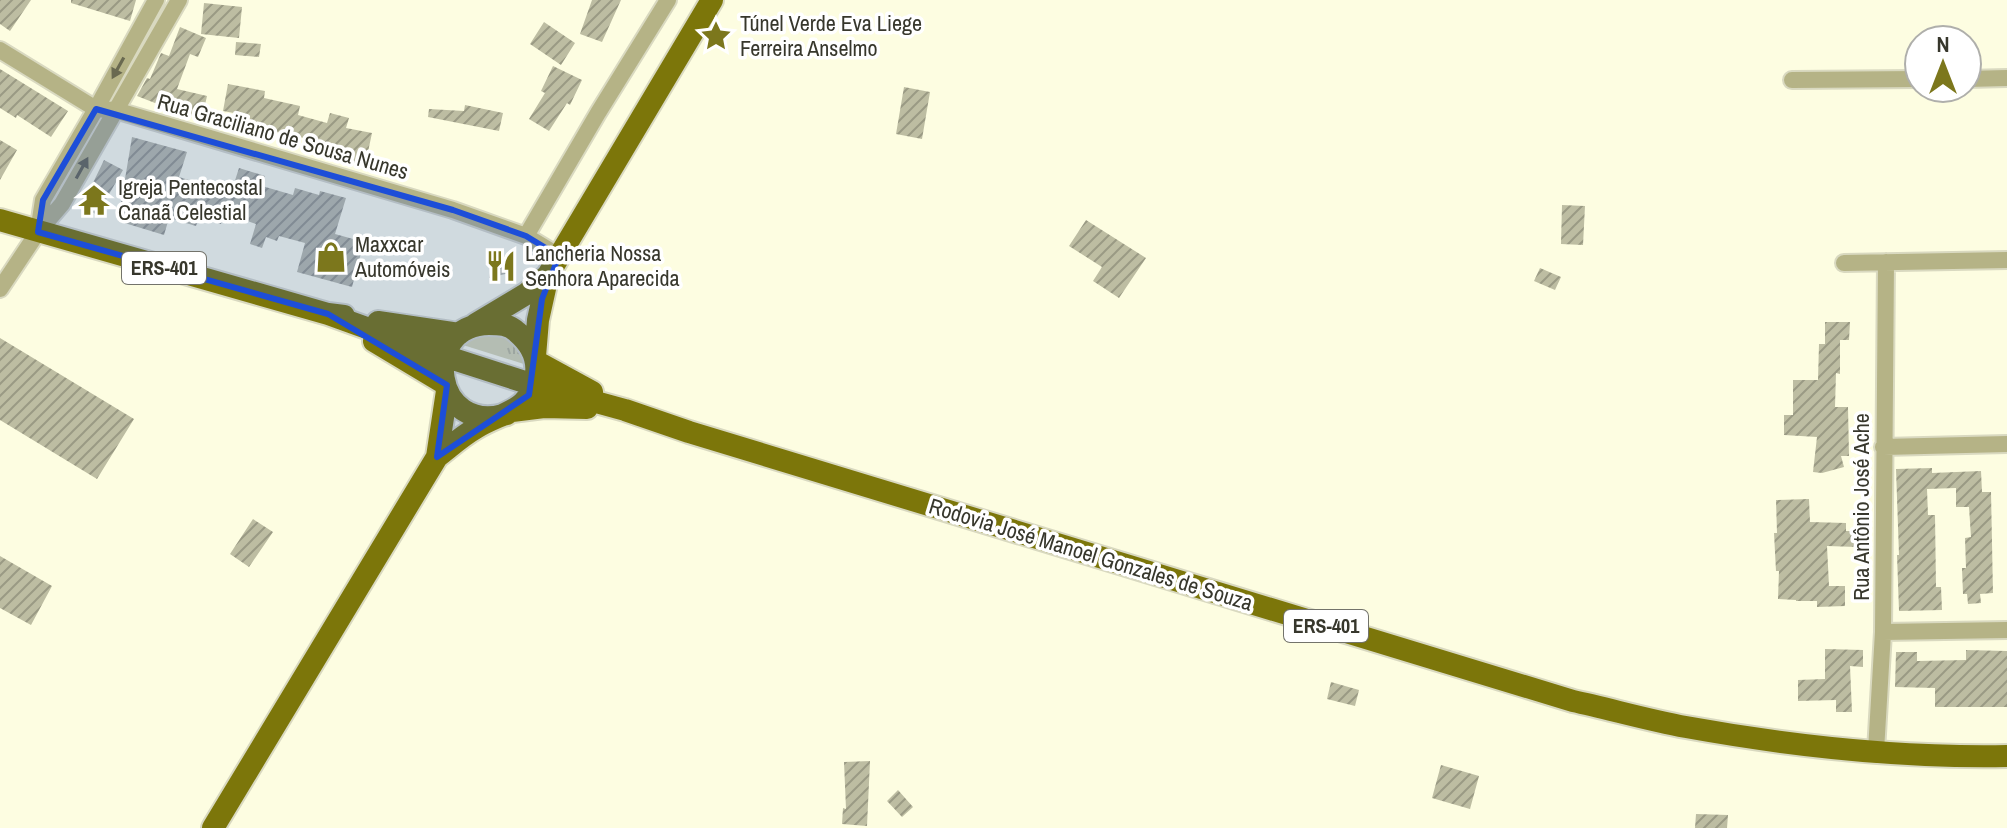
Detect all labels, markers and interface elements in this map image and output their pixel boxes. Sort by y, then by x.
place label: Túnel Verde Eva Liege Ferreira Anselmo [740,8,922,63]
place icon: Túnel Verde Eva Liege Ferreira Anselmo [699,19,733,53]
north arrow [1903,24,1983,104]
text: N [1936,29,1950,59]
one-way arrow [112,57,125,80]
street label: Rua Graciliano de Sousa Nunes [154,86,412,186]
one-way arrow [75,156,89,179]
place label: Igreja Pentecostal Canaã Celestial [118,172,262,227]
temple icon: Igreja Pentecostal Canaã Celestial [77,183,111,217]
place label: Maxxcar Automóveis [354,229,450,284]
place label: Lancheria Nossa Senhora Aparecida [525,238,679,293]
shop icon: Maxxcar Automóveis [314,240,348,274]
restaurant icon: Lancheria Nossa Senhora Aparecida [484,249,518,283]
road number: ERS-401 [122,252,206,284]
street label: Rua Antônio José Ache [1846,413,1876,601]
street label: Rodovia José Manoel Gonzales de Souza [925,490,1257,618]
road number: ERS-401 [1284,610,1368,642]

